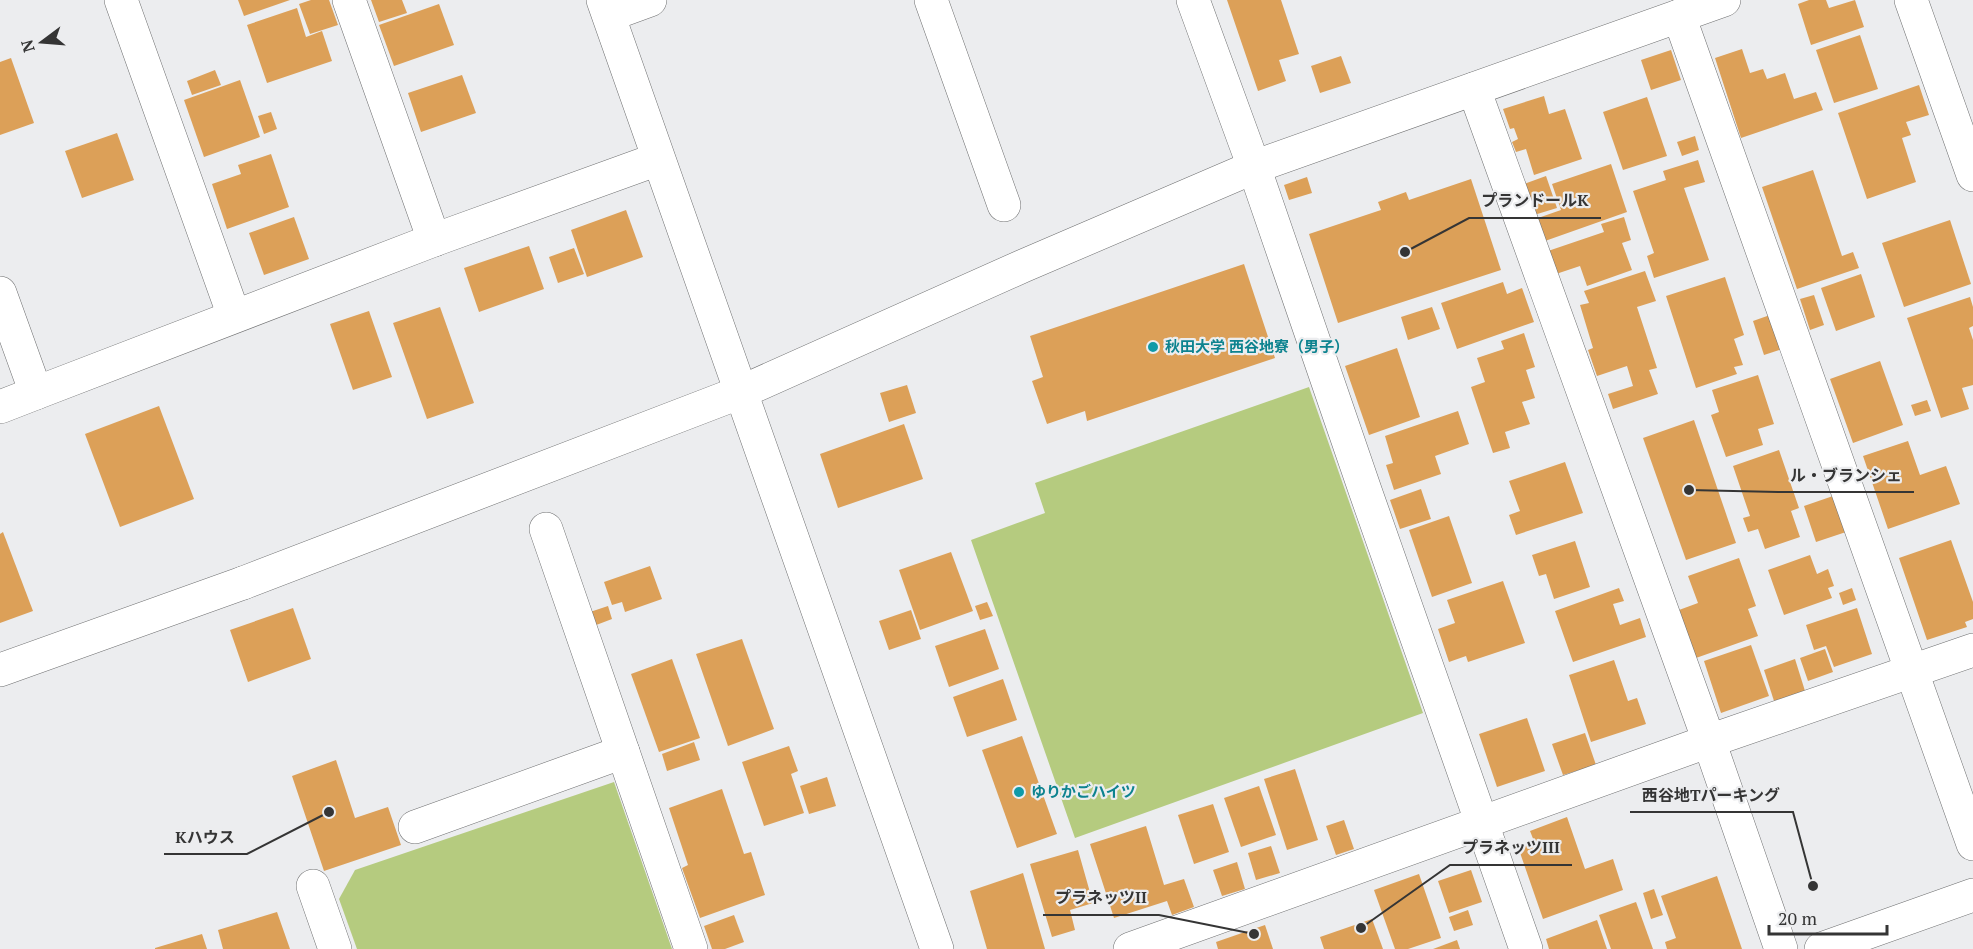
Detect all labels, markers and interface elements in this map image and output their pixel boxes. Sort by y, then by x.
north arrow [12,12,72,72]
text: N [15,37,40,55]
callout: プランドールK [1469,184,1601,218]
text: プランドールK [1481,189,1589,211]
place label: 秋田大学 西谷地寮（男子） [1165,336,1349,356]
marker: 秋田大学 西谷地寮（男子） [1146,340,1160,354]
callout: ル・ブランシェ [1778,458,1914,492]
text: ル・ブランシェ [1790,464,1902,486]
callout: 西谷地Tパーキング [1630,778,1793,812]
place label: ゆりかごハイツ [1031,781,1136,801]
text: 西谷地Tパーキング [1642,784,1780,806]
marker: ゆりかごハイツ [1012,785,1026,799]
callout: Kハウス [164,820,247,854]
text: Kハウス [175,826,235,848]
callout: プラネッツIII [1450,831,1572,865]
text: プラネッツIII [1462,836,1560,858]
callout: プラネッツII [1043,881,1159,915]
text: プラネッツII [1055,886,1147,908]
scale bar [1769,898,1888,936]
text: 20 m [1778,906,1818,930]

